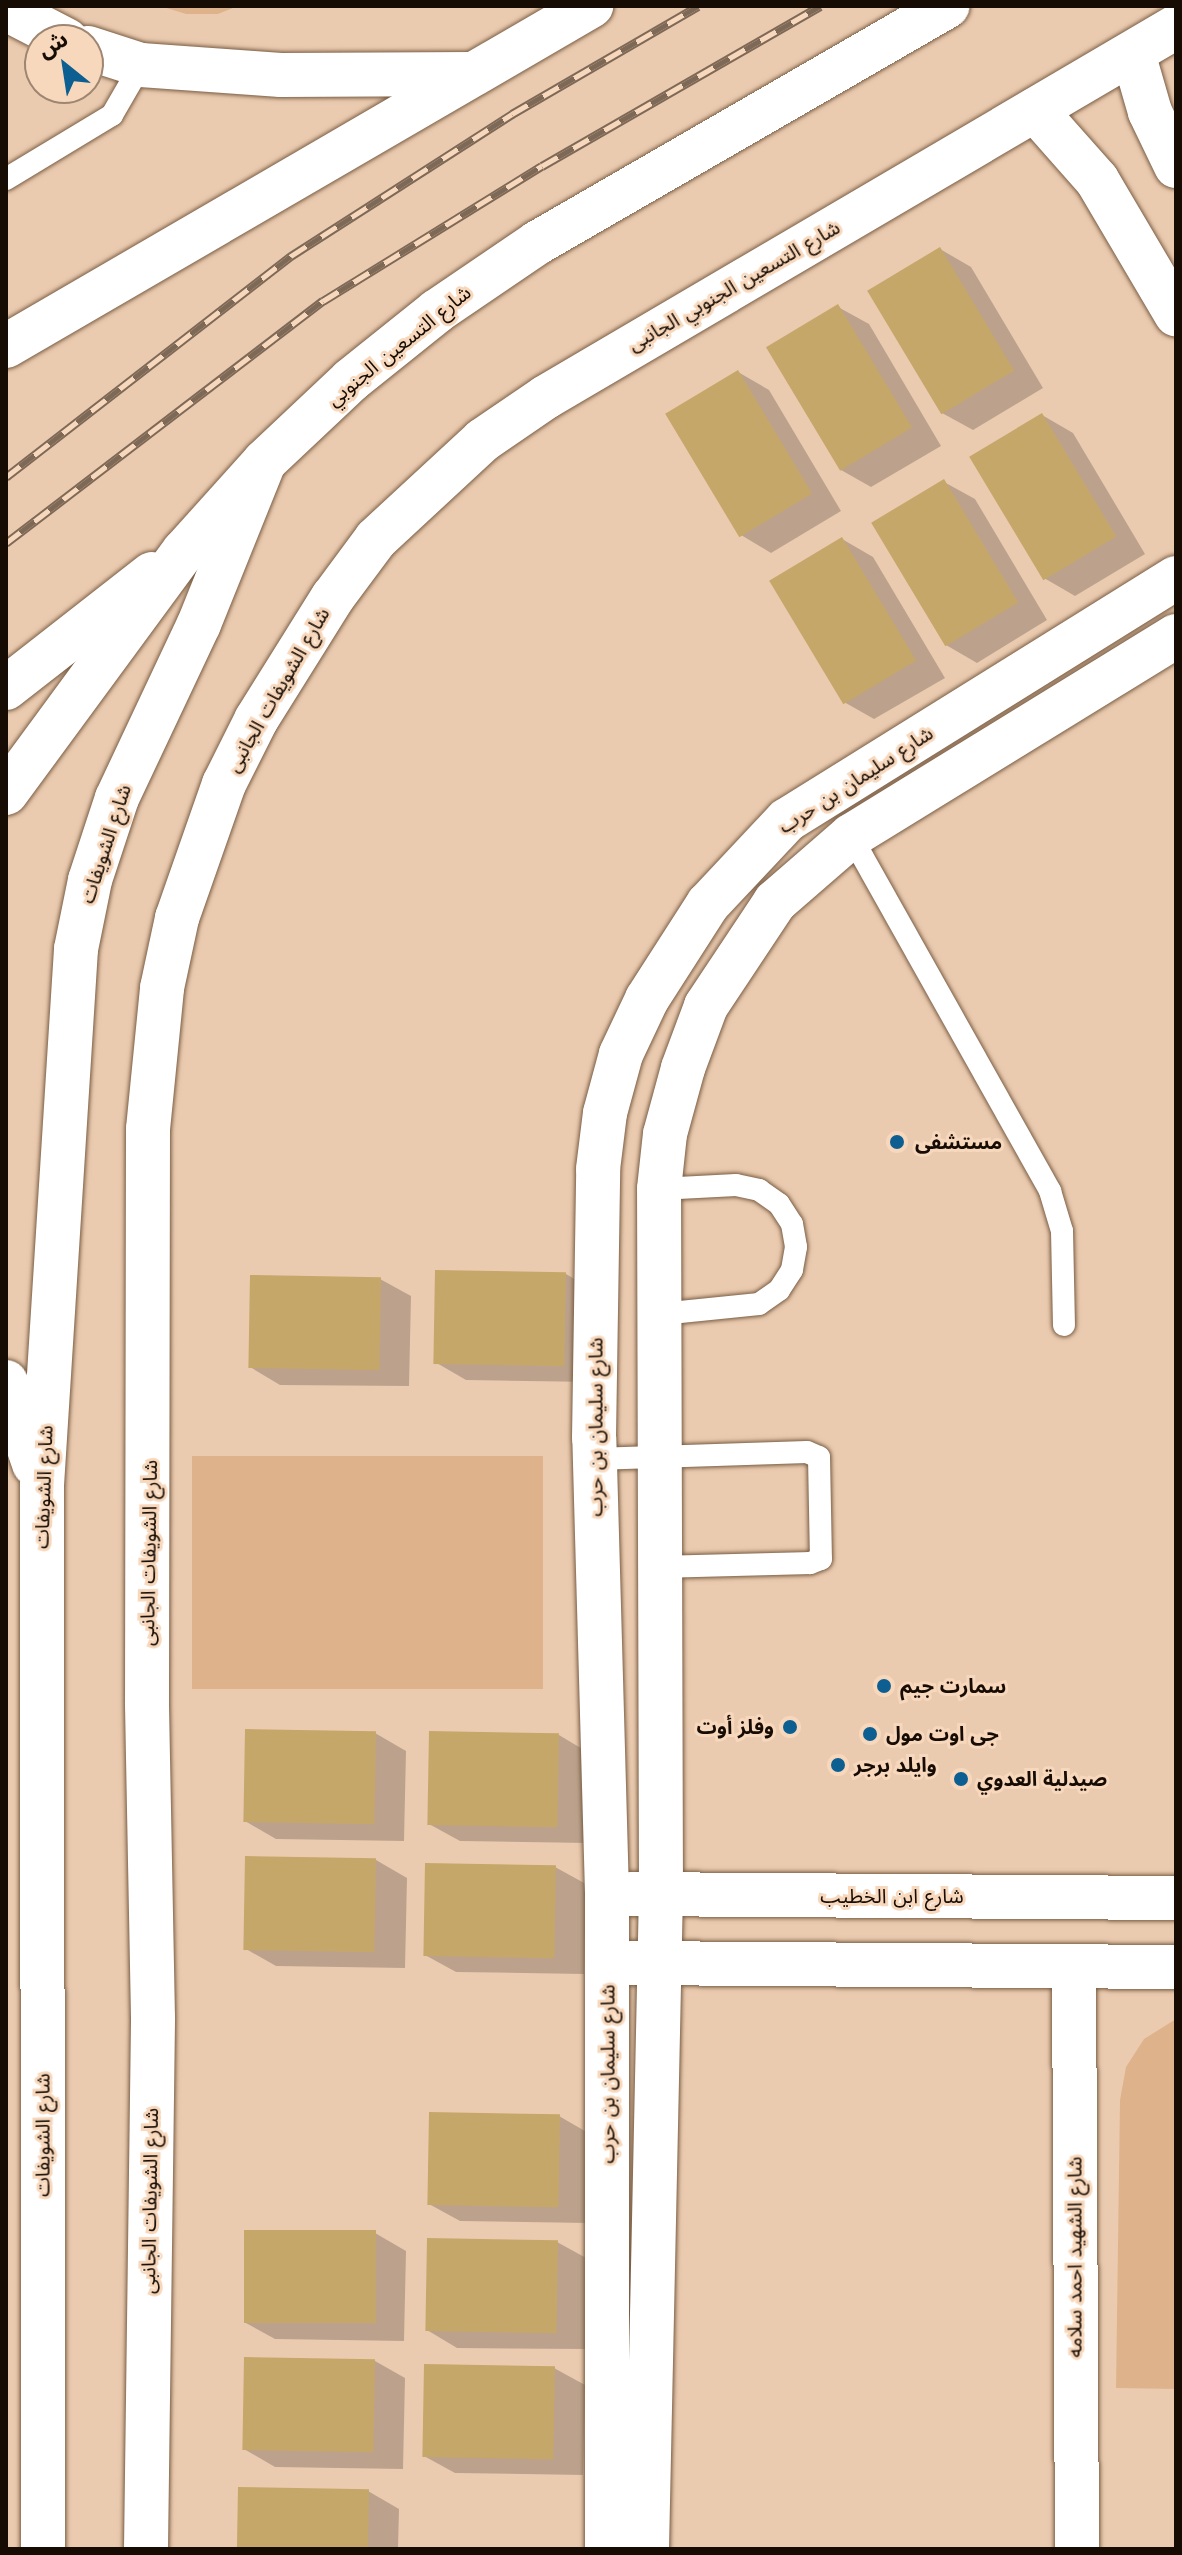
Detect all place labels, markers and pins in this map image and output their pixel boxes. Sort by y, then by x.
place label: مستشفى [915,1130,1002,1154]
marker: مستشفى [886,1131,908,1153]
place label: سمارت جيم [900,1674,1006,1698]
marker: سمارت جيم [875,1677,893,1695]
place label: وفلز أوت [696,1715,774,1739]
marker: وفلز أوت [781,1718,799,1736]
place label: جى اوت مول [886,1722,999,1746]
marker: جى اوت مول [861,1725,879,1743]
place label: وايلد برجر [854,1753,937,1777]
marker: وايلد برجر [829,1756,847,1774]
place label: صيدلية العدوي [977,1767,1107,1791]
marker: صيدلية العدوي [952,1770,970,1788]

